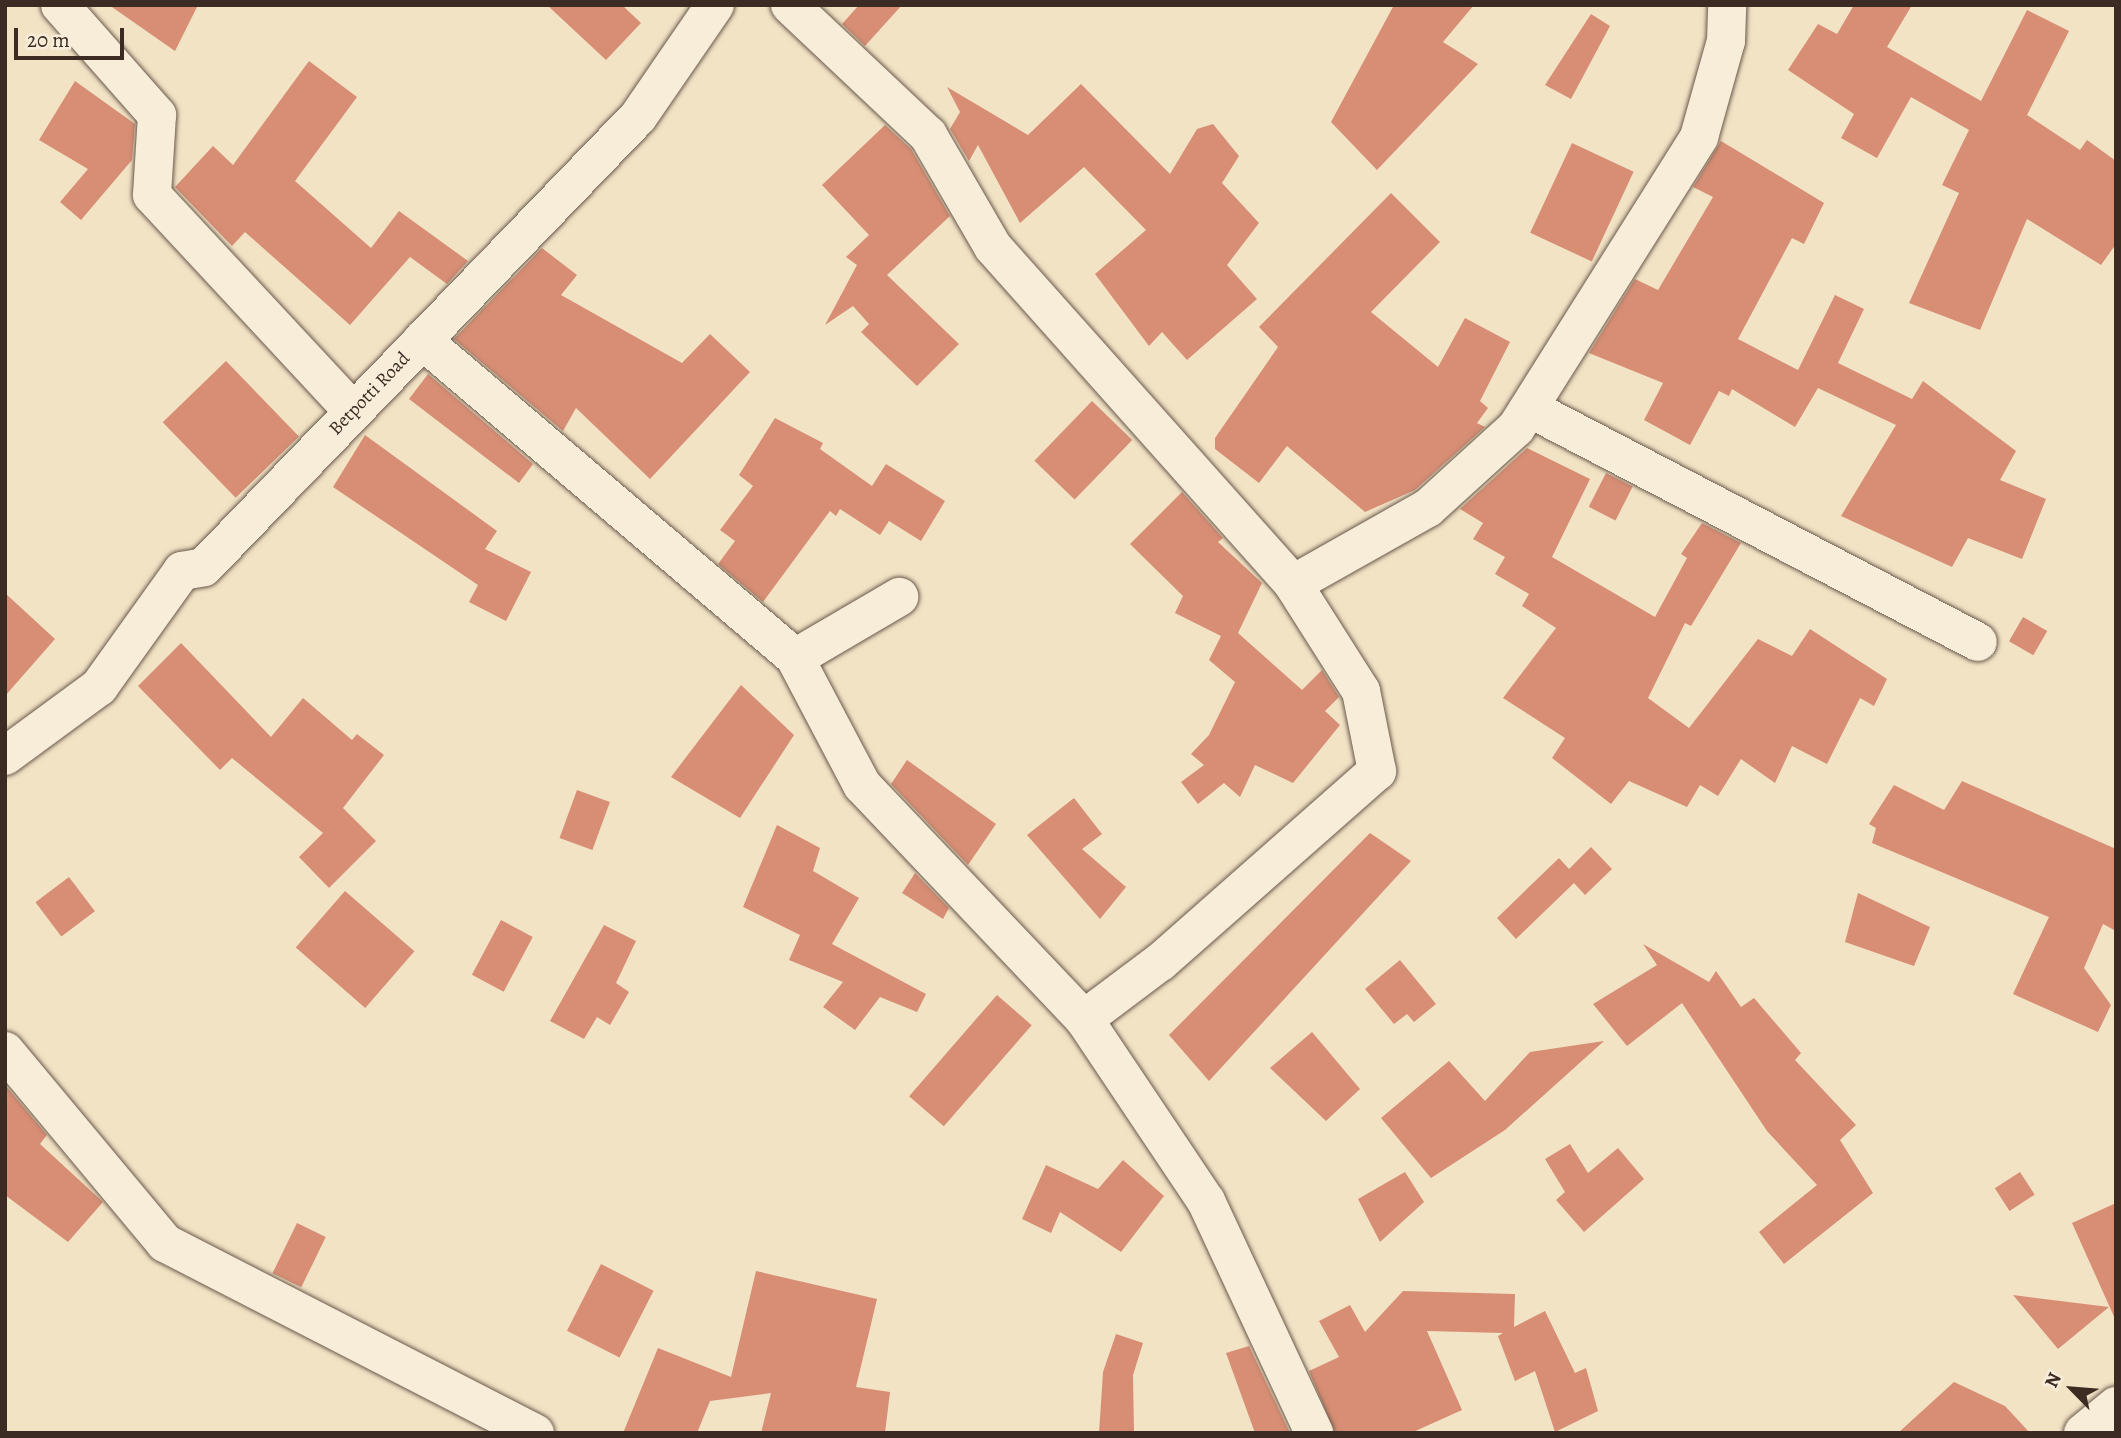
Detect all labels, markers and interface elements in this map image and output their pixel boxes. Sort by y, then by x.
scale bar [18,14,128,58]
text: 20 m [27,26,70,54]
street label: Betpotti Road [325,348,415,440]
north arrow [2037,1354,2107,1424]
text: N [2038,1368,2068,1392]

